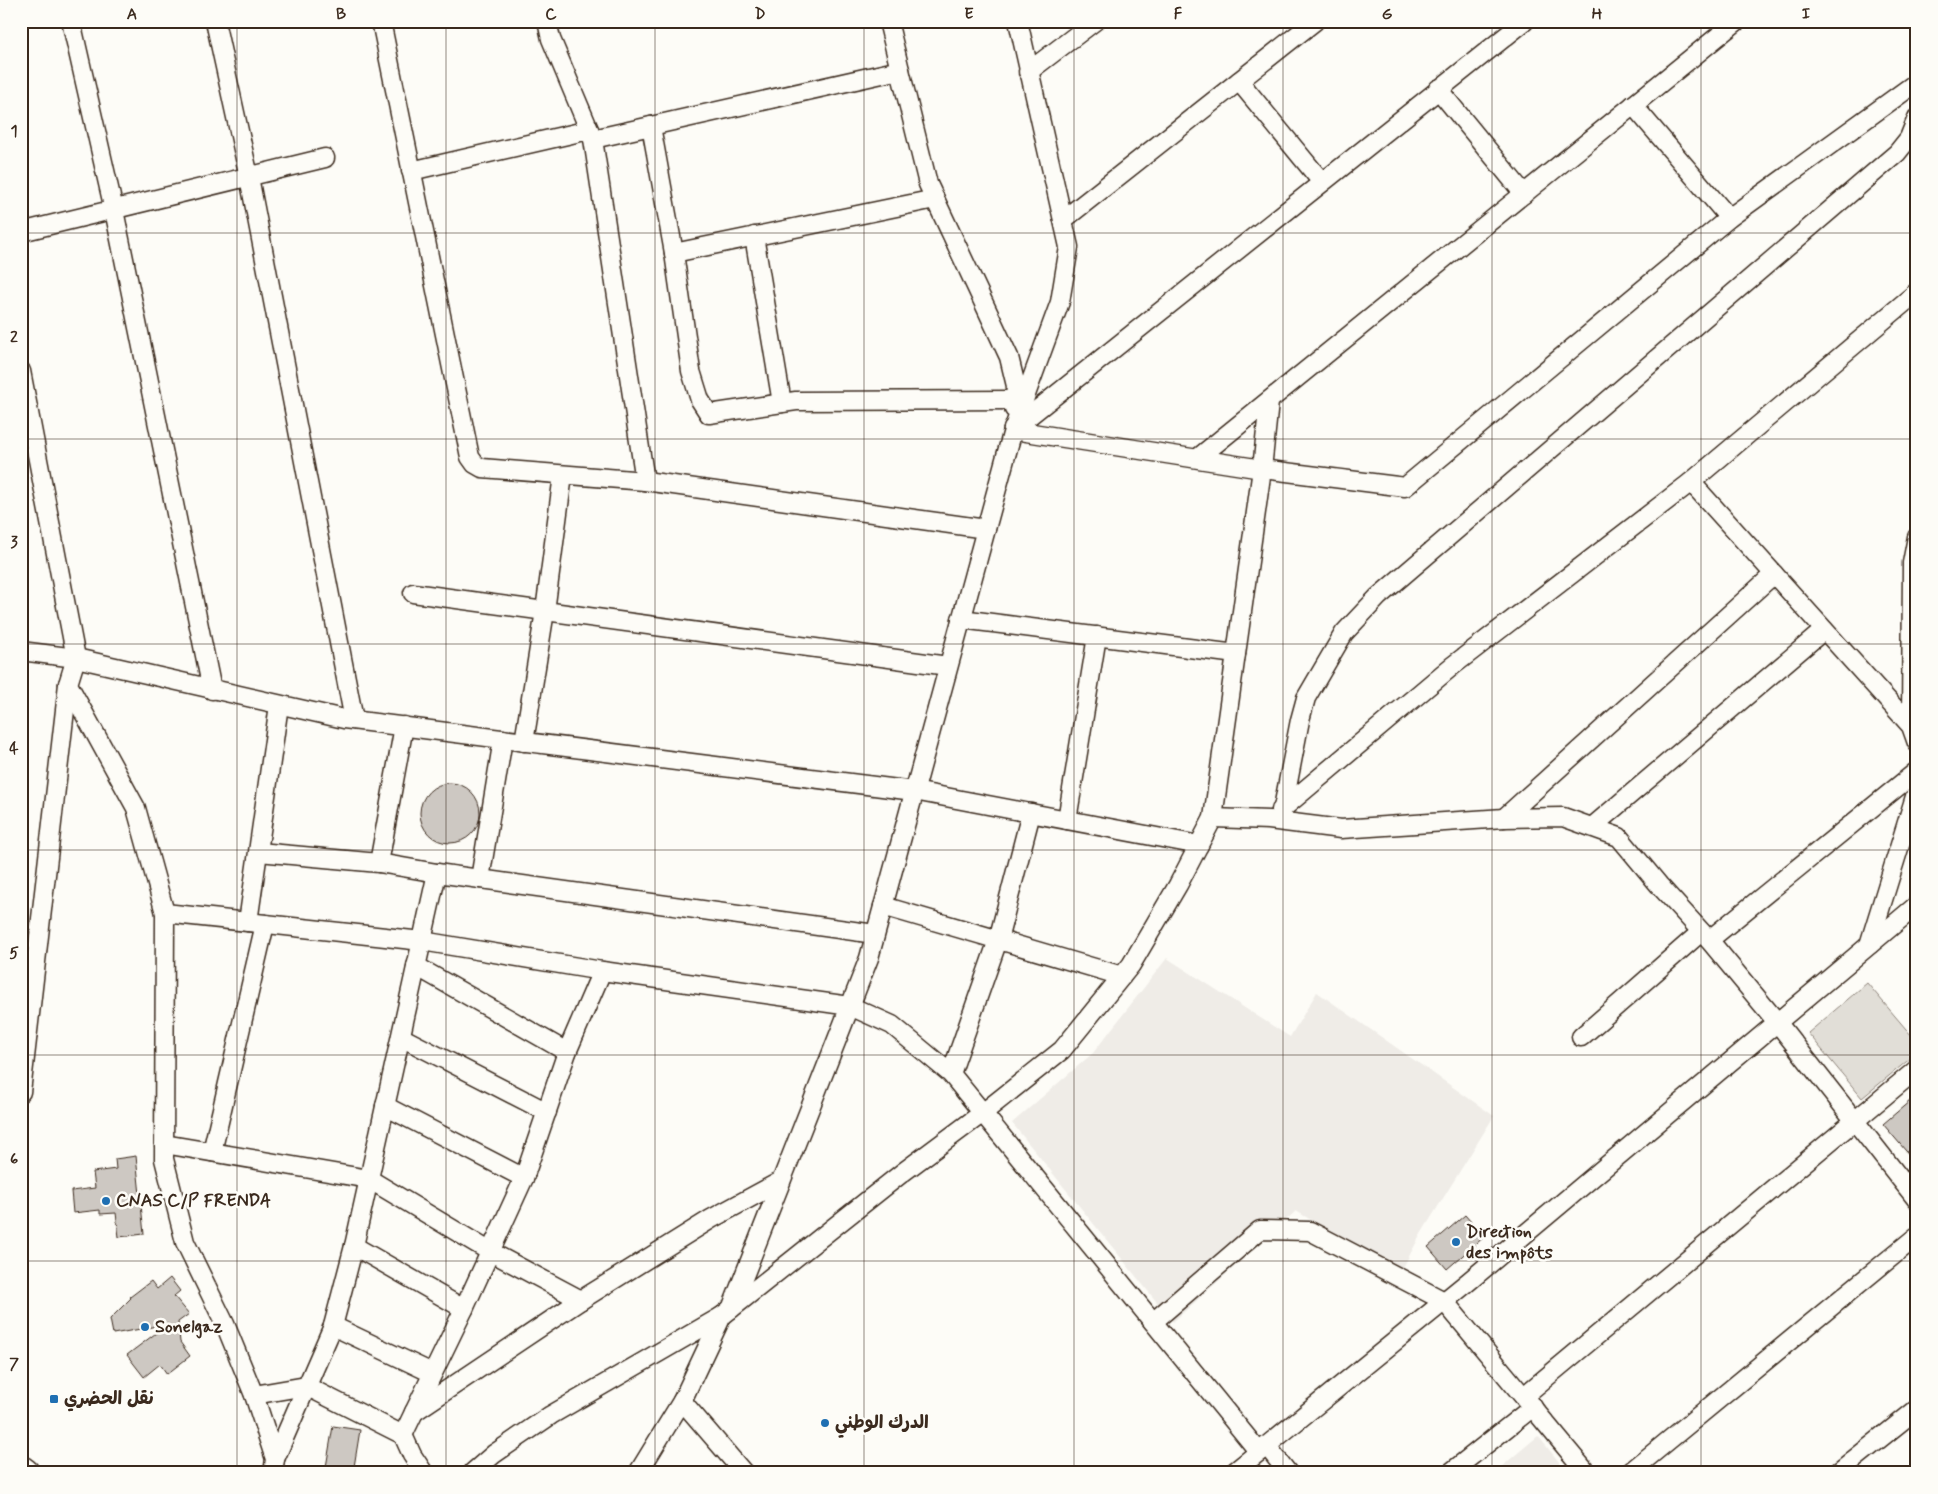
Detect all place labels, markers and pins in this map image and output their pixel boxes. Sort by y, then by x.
place label: CNAS C/P FRENDA [116,1189,271,1213]
marker: CNAS C/P FRENDA [100,1195,112,1207]
place label: Direction des impôts [1466,1220,1553,1265]
marker: Direction des impôts [1450,1236,1462,1248]
place label: Sonelgaz [155,1315,223,1339]
marker: Sonelgaz [139,1321,151,1333]
place label: نقل الحضري [64,1387,154,1412]
marker: نقل الحضري [48,1393,60,1405]
place label: الدرك الوطني [835,1411,929,1438]
marker: الدرك الوطني [819,1417,831,1429]

